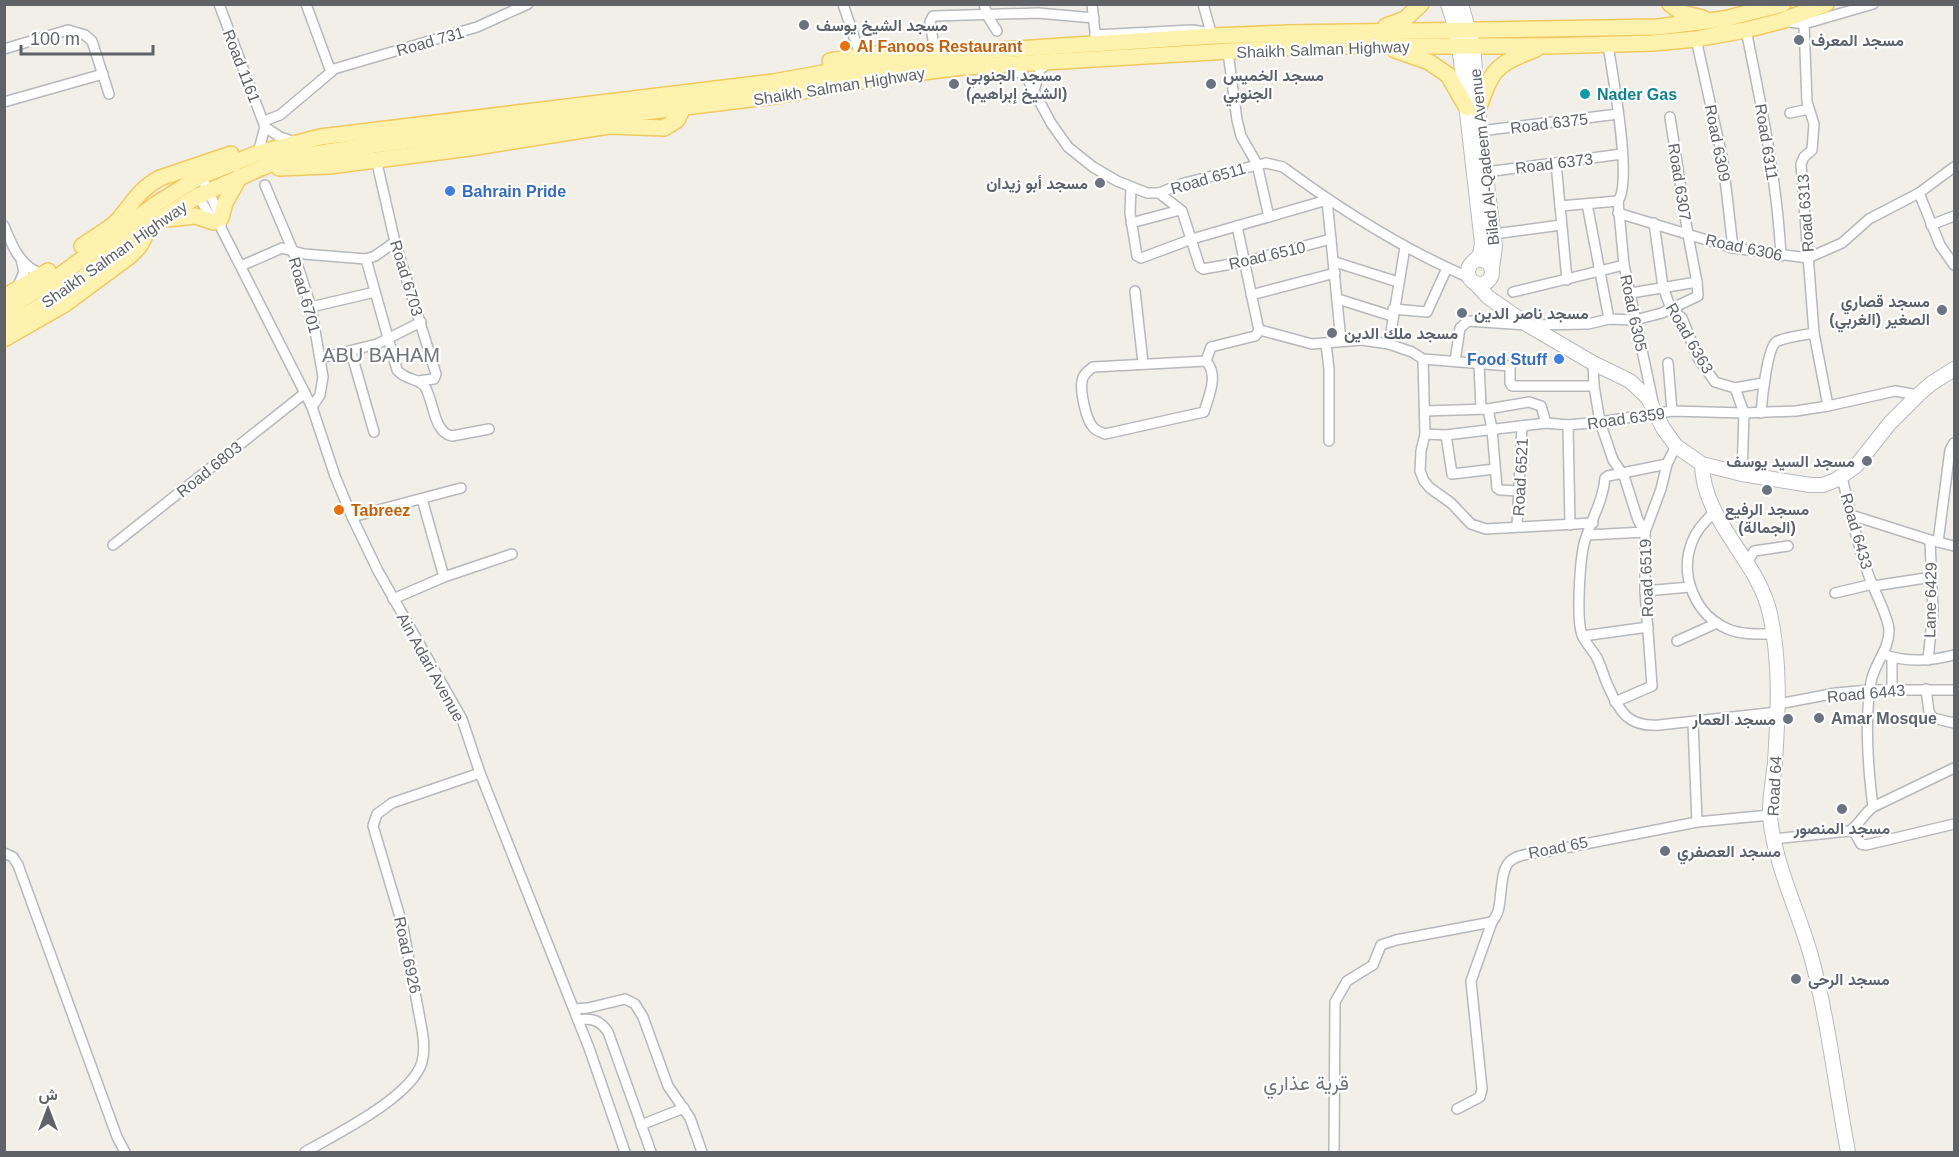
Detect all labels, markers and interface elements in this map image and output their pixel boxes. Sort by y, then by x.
place label: مسجد الشيخ يوسف [816,17,948,37]
scale bar [21,18,153,56]
marker: مسجد الشيخ يوسف [797,18,811,32]
street label: Road 731 [394,24,466,59]
street label: Road 1161 [220,27,263,105]
text: 100 m [30,29,80,49]
place label: مسجد المعرف [1811,32,1904,51]
marker: مسجد المعرف [1792,33,1806,47]
place label: Al Fanoos Restaurant [857,38,1023,55]
street label: Shaikh Salman Highway [1236,38,1410,61]
marker: Al Fanoos Restaurant [838,39,852,53]
street label: Shaikh Salman Highway [752,65,926,108]
place label: مسجد الجنوبي (الشيخ إبراهيم) [966,67,1067,105]
place label: مسجد الخميس الجنوبي [1223,67,1324,107]
street label: Bilad Al-Qadeem Avenue [1467,68,1502,246]
marker: مسجد الجنوبي (الشيخ إبراهيم) [947,77,961,91]
marker: مسجد الخميس الجنوبي [1204,77,1218,91]
place label: Nader Gas [1597,86,1677,103]
marker: Nader Gas [1578,87,1592,101]
street label: Road 6309 [1702,103,1733,183]
street label: Road 6311 [1752,103,1781,182]
street label: Road 6375 [1509,110,1589,137]
street label: Road 6307 [1665,142,1694,222]
street label: Road 6373 [1514,150,1594,177]
street label: Road 6511 [1169,160,1248,197]
street label: Road 6313 [1794,173,1817,253]
place label: مسجد أبو زيدان [986,175,1088,194]
marker: مسجد أبو زيدان [1093,176,1107,190]
place label: Bahrain Pride [462,183,566,200]
marker: Bahrain Pride [443,184,457,198]
street label: Shaikh Salman Highway [38,198,190,311]
street label: Road 6306 [1704,231,1784,264]
street label: Road 6703 [387,238,426,318]
street label: Road 6510 [1227,238,1307,273]
street label: Road 6701 [286,255,324,335]
street label: Road 6305 [1617,273,1650,353]
place label: مسجد قصاري الصغير (الغربي) [1829,293,1930,333]
street label: Road 6363 [1663,300,1717,376]
marker: مسجد قصاري الصغير (الغربي) [1935,303,1949,317]
place label: مسجد ناصر الدين [1474,305,1589,324]
marker: مسجد ناصر الدين [1455,306,1469,320]
place label: مسجد ملك الدين [1344,325,1458,343]
marker: مسجد ملك الدين [1325,326,1339,340]
district label: ABU BAHAM [322,344,440,366]
place label: Food Stuff [1467,351,1548,368]
marker: Food Stuff [1552,352,1566,366]
street label: Road 6359 [1586,405,1666,432]
street label: Road 6521 [1510,437,1531,517]
street label: Road 6803 [174,438,245,501]
place label: مسجد السيد يوسف [1726,453,1855,472]
marker: مسجد السيد يوسف [1860,454,1874,468]
marker: مسجد الرفيع (الجمالة) [1760,483,1774,497]
street label: Road 6433 [1838,491,1876,571]
place label: مسجد الرفيع (الجمالة) [1725,501,1809,537]
place label: Tabreez [351,502,410,519]
marker: Tabreez [332,503,346,517]
street label: Road 6519 [1637,538,1656,617]
street label: Lane 6429 [1921,562,1940,638]
street label: Ain Adari Avenue [394,610,468,725]
street label: Road 6443 [1826,682,1906,705]
place label: Amar Mosque [1831,710,1937,727]
place label: مسجد العمار [1691,711,1776,730]
marker: Amar Mosque [1812,711,1826,725]
marker: مسجد العمار [1781,712,1795,726]
street label: Road 64 [1764,755,1785,817]
marker: مسجد المنصور [1835,802,1849,816]
place label: مسجد المنصور [1793,820,1891,839]
street label: Road 65 [1527,833,1590,862]
place label: مسجد العصفري [1677,843,1781,865]
marker: مسجد العصفري [1658,844,1672,858]
street label: Road 6926 [391,915,424,995]
place label: مسجد الرحى [1808,971,1890,990]
marker: مسجد الرحى [1789,972,1803,986]
district label: قرية عذاري [1263,1072,1349,1100]
north arrow [18,1079,78,1139]
text: ش [38,1086,58,1104]

